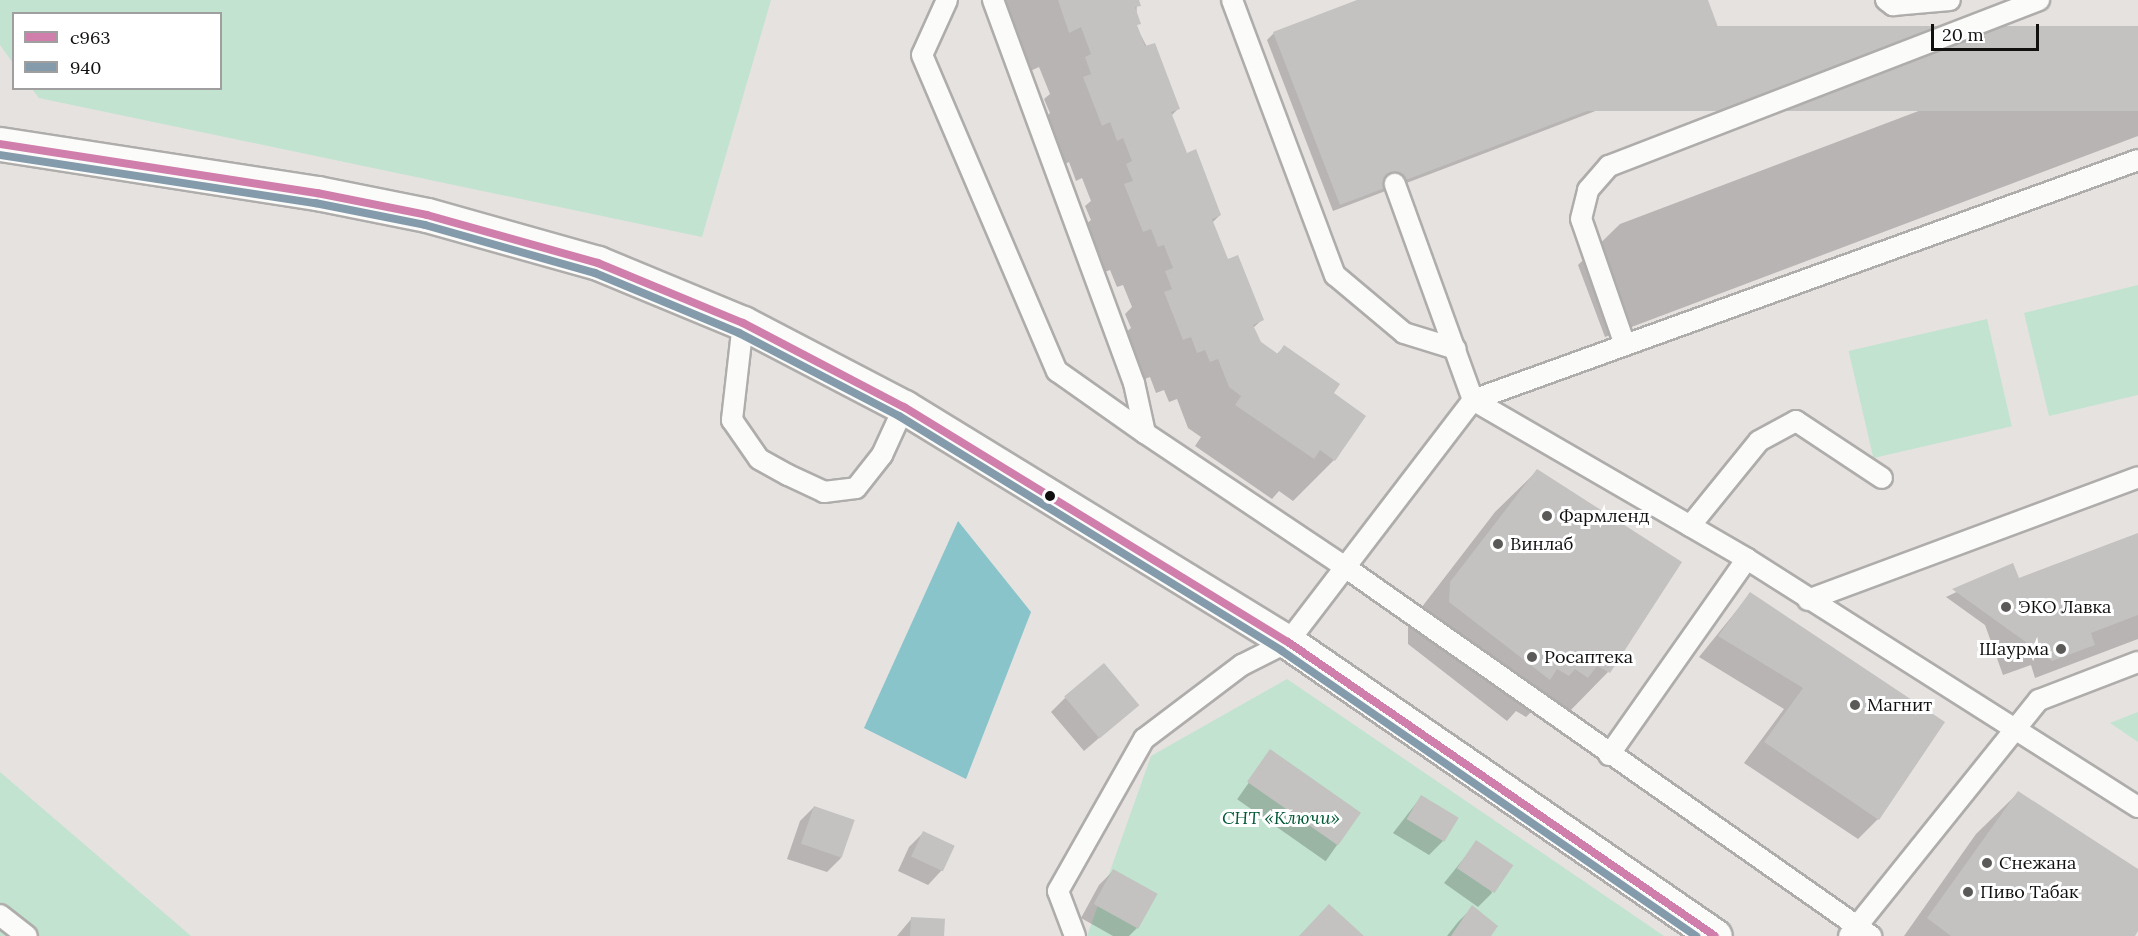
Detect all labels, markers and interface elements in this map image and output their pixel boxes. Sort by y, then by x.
legend [12,12,222,90]
scale bar [1934,12,2042,50]
text: 20 m [1942,23,1984,46]
text: с963 [70,26,110,49]
text: 940 [70,56,101,79]
unlabelled marker [1044,490,1056,502]
place label: Фармленд [1559,505,1649,527]
marker: Фармленд [1540,509,1554,523]
place label: Винлаб [1510,533,1573,555]
marker: Винлаб [1491,537,1505,551]
place label: ЭКО Лавка [2018,596,2111,618]
marker: ЭКО Лавка [1999,600,2013,614]
place label: Шаурма [1979,638,2049,660]
marker: Шаурма [2054,642,2068,656]
place label: Росаптека [1544,646,1633,668]
marker: Росаптека [1525,650,1539,664]
place label: Магнит [1867,694,1932,716]
marker: Магнит [1848,698,1862,712]
park label: СНТ «Ключи» [1222,807,1340,829]
place label: Снежана [1999,852,2076,874]
marker: Снежана [1980,856,1994,870]
place label: Пиво Табак [1980,881,2079,903]
marker: Пиво Табак [1961,885,1975,899]

